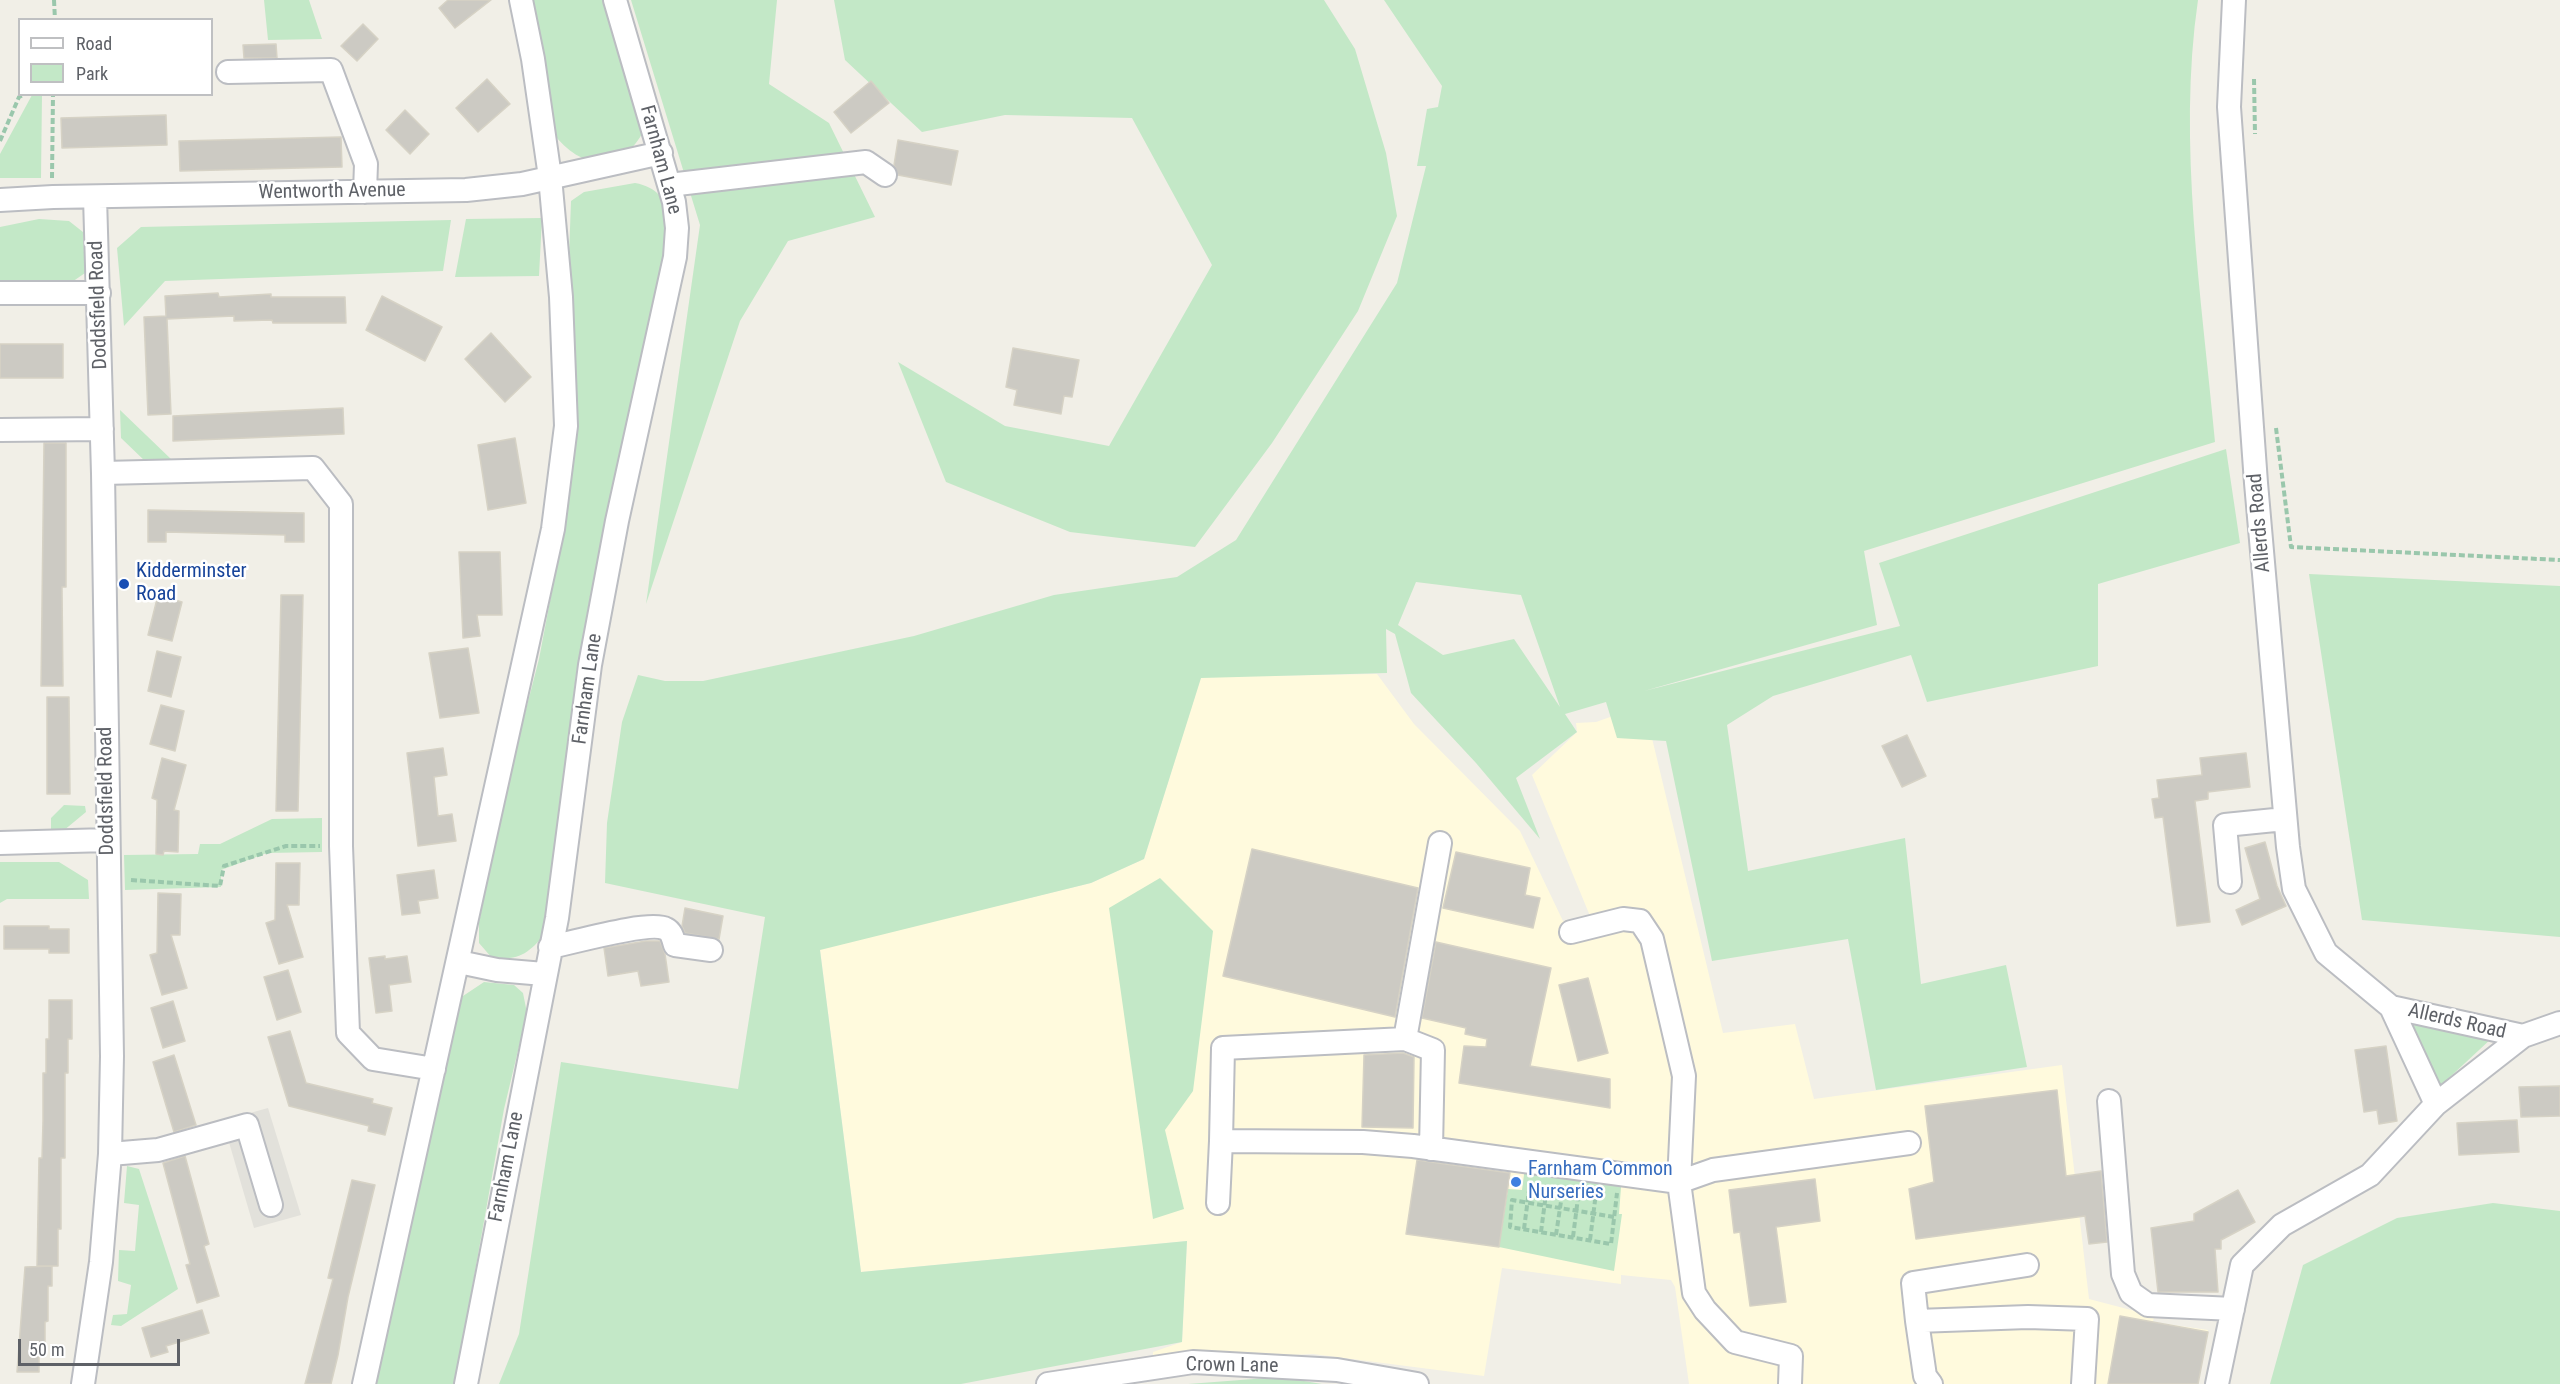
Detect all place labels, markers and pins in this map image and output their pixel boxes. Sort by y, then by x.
place label: Kidderminster Road [136,560,247,607]
marker: Kidderminster Road [117,577,131,591]
place label: Farnham Common Nurseries [1528,1158,1673,1205]
marker: Farnham Common Nurseries [1509,1175,1523,1189]

